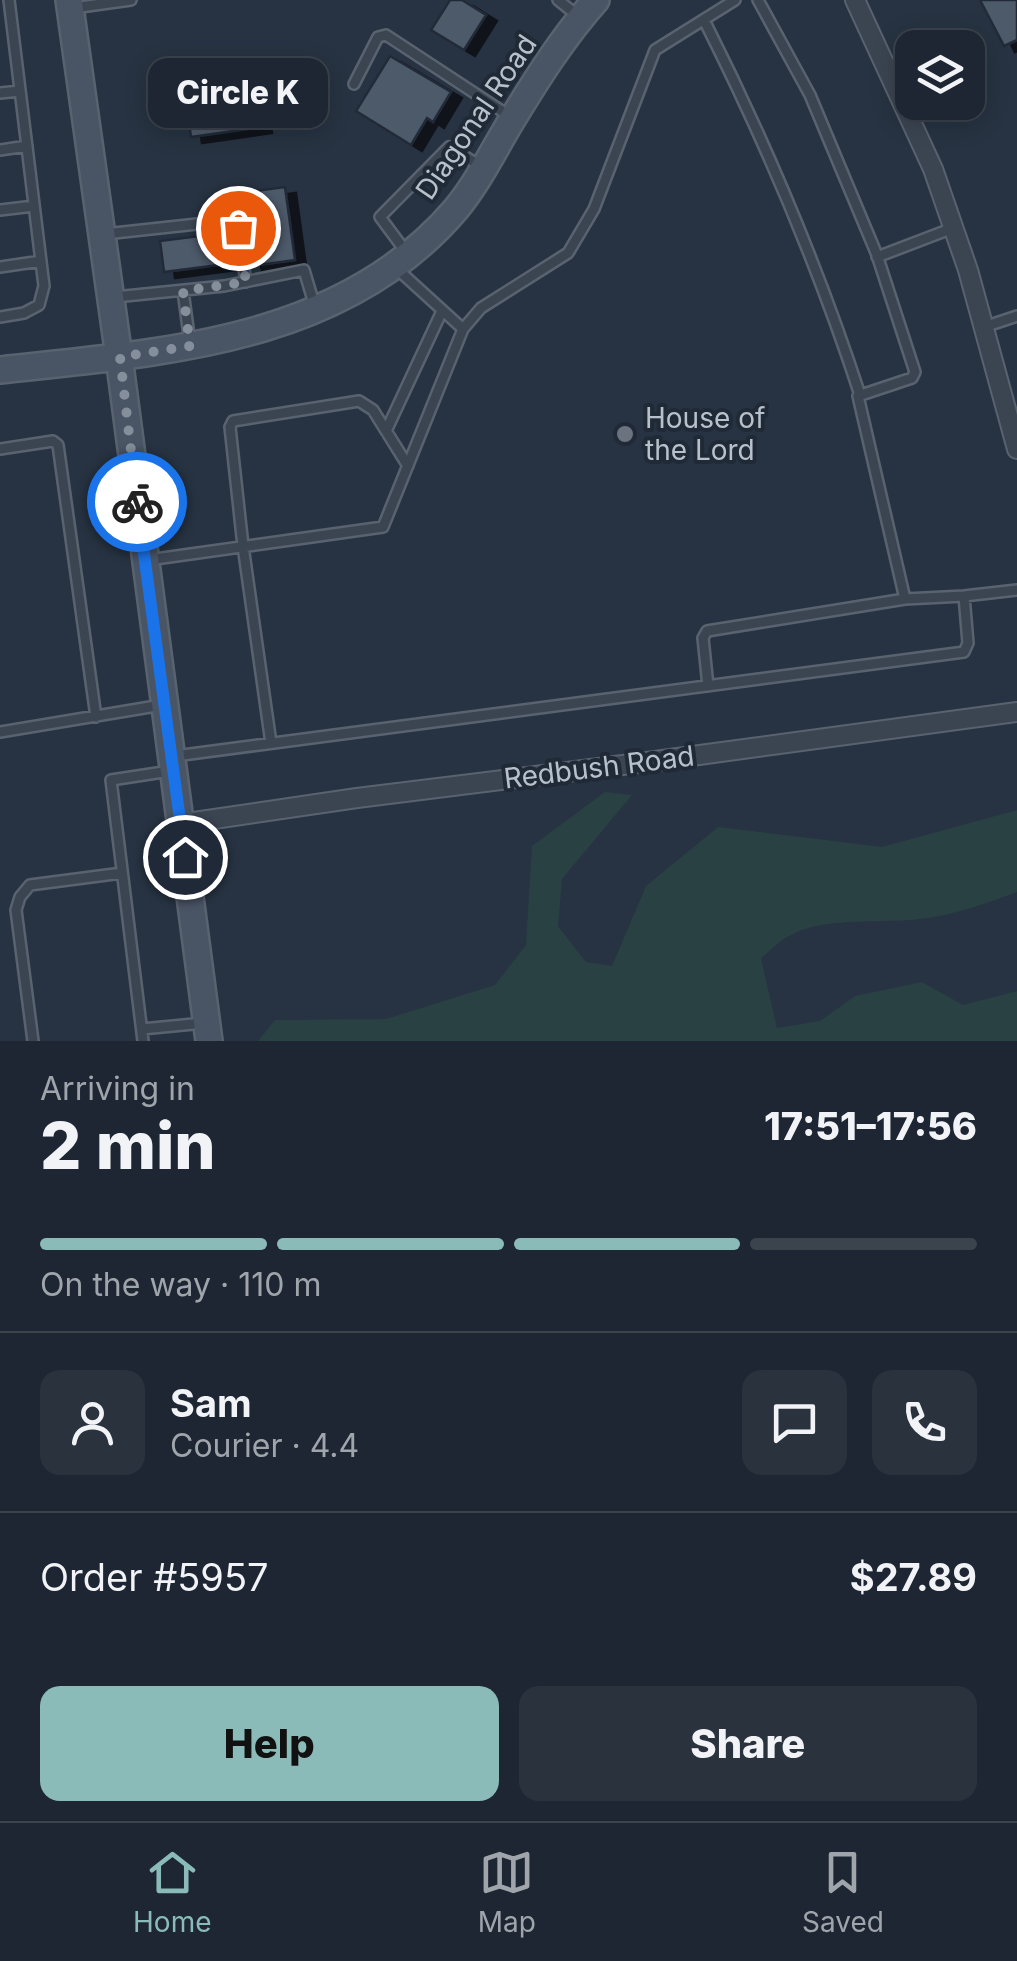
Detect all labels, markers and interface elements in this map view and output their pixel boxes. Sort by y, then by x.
street label: Diagonal Road [408,28,544,206]
map controls [895,30,985,120]
button: layers [895,30,985,120]
callout: Circle K [148,58,328,128]
text: Circle K [176,73,300,112]
pin [196,186,281,271]
icon: bag [211,201,266,256]
place label: House of the Lord [645,401,765,467]
marker: House of the Lord [614,423,636,445]
courier [87,452,187,552]
icon: bike [110,475,165,530]
street label: Redbush Road [502,738,696,796]
pin [143,815,228,900]
icon: home [158,830,213,885]
text: Arriving in [40,1069,195,1108]
text: 17:51–17:56 [764,1103,977,1149]
text: 2 min [40,1106,216,1185]
text: On the way · 110 m [40,1265,322,1304]
button: person [40,1370,145,1475]
button: chat [742,1370,847,1475]
button: phone [872,1370,977,1475]
text: Sam [170,1380,252,1426]
text: Courier · 4.4 [170,1426,359,1465]
text: Order #5957 [40,1554,268,1600]
text: $27.89 [850,1554,977,1600]
button: Help [40,1686,499,1801]
button: Share [519,1686,977,1801]
tab: Home [133,1845,212,1939]
tab: Map [478,1845,536,1939]
tab: Saved [802,1845,884,1939]

